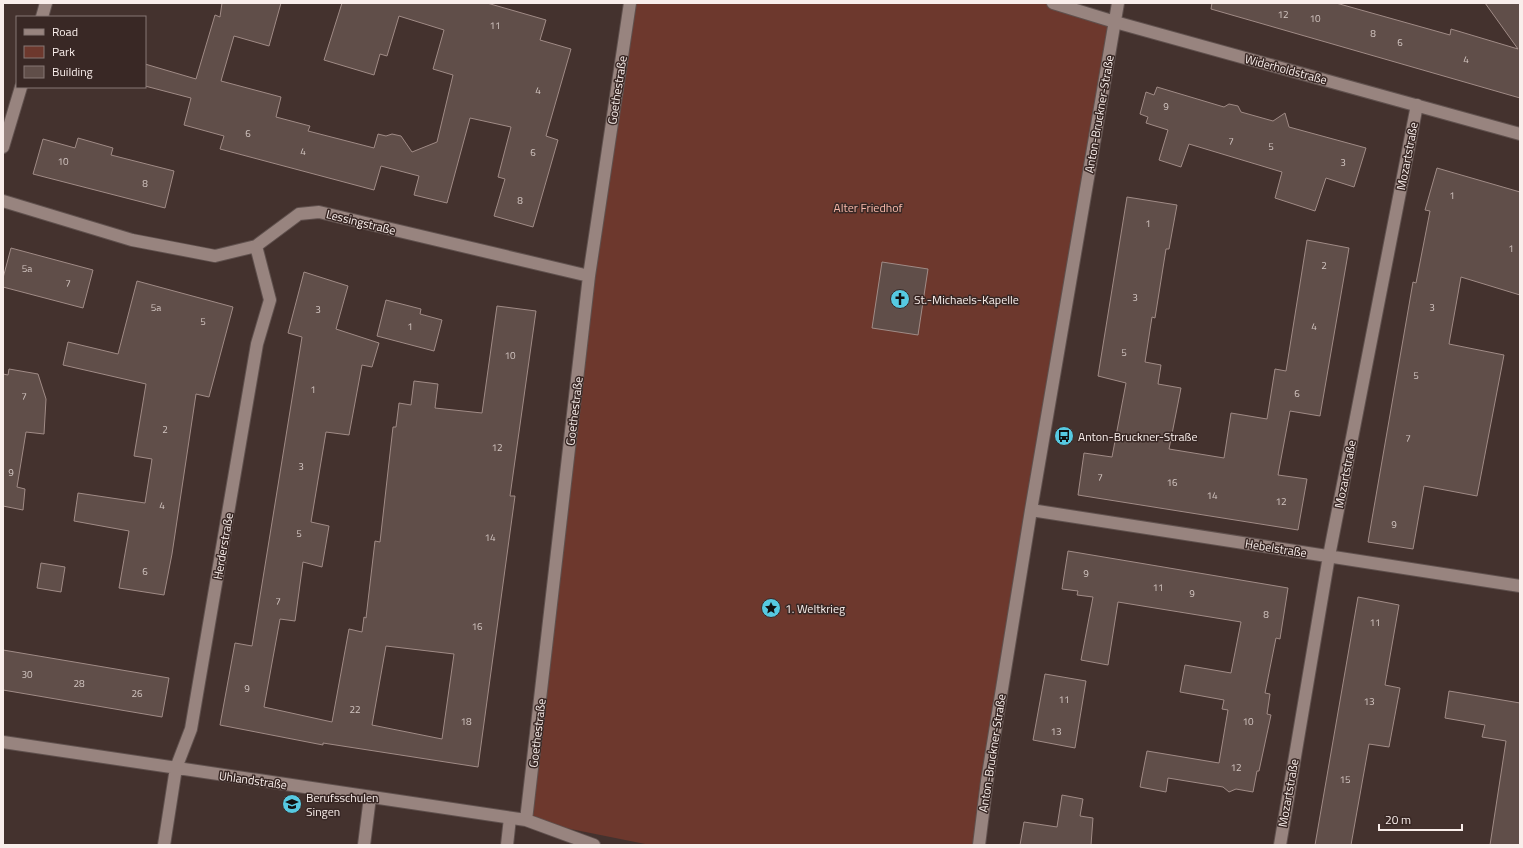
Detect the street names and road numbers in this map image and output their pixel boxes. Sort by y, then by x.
street label: Widerholdstraße [1243,49,1329,89]
street label: Goethestraße [602,54,632,126]
street label: Anton-Bruckner-Straße [1079,54,1119,174]
street label: Mozartstraße [1391,120,1423,192]
street label: Lessingstraße [324,204,398,240]
street label: Goethestraße [560,375,588,447]
street label: Mozartstraße [1329,438,1361,510]
street label: Herderstraße [208,511,238,581]
street label: Hebelstraße [1244,534,1308,562]
street label: Anton-Bruckner-Straße [973,693,1011,813]
street label: Goethestraße [523,697,551,769]
street label: Mozartstraße [1273,757,1303,829]
street label: Uhlandstraße [218,766,288,794]

